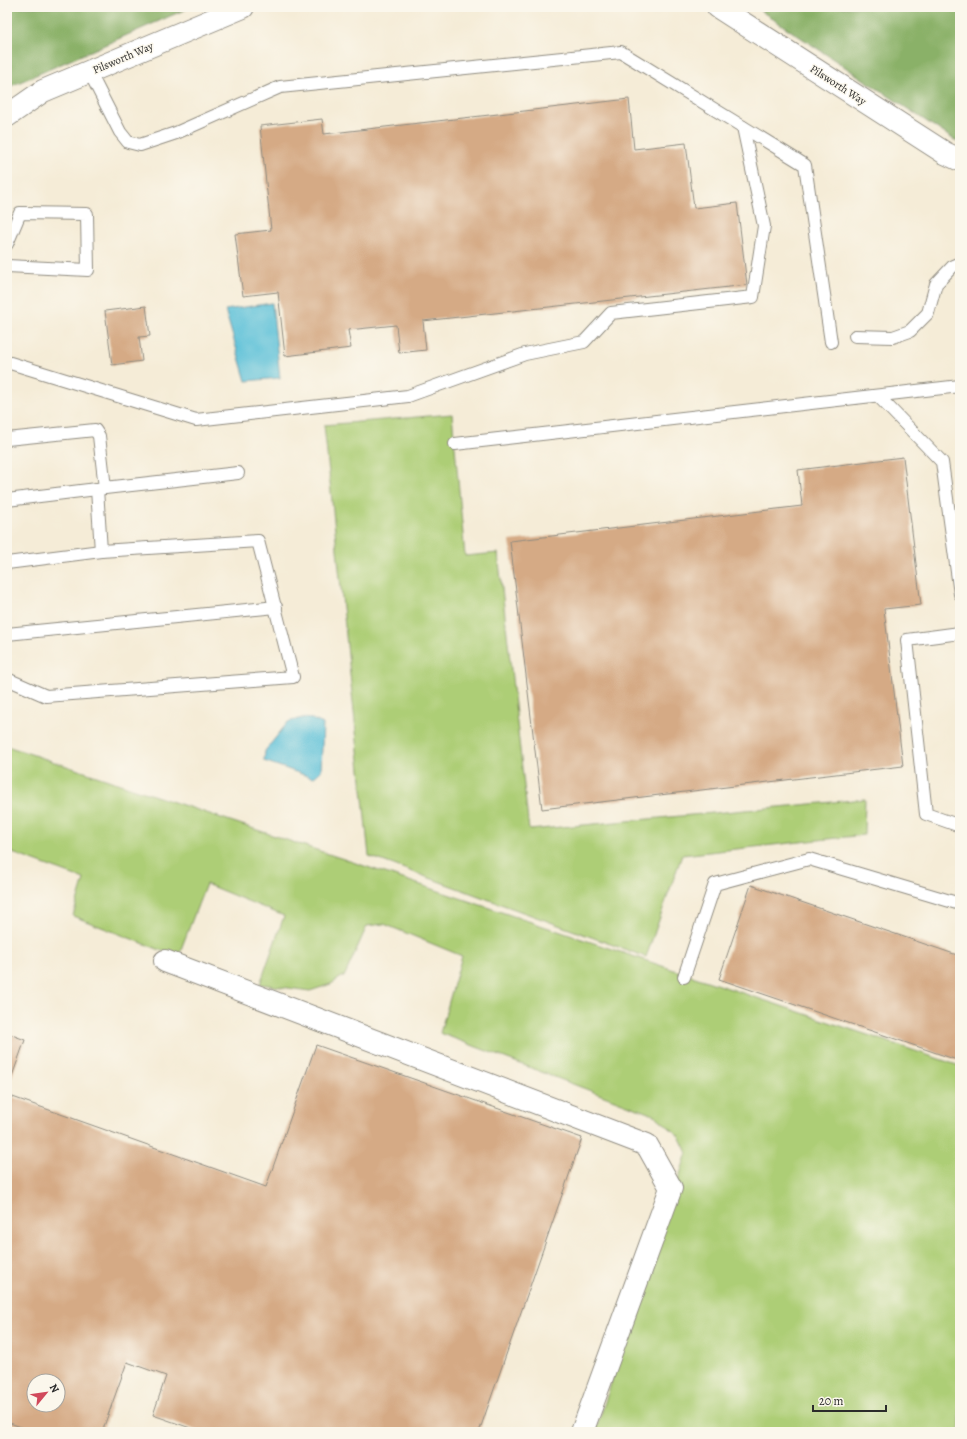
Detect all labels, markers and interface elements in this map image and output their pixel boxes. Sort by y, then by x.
street label: Pilsworth Way [90,38,156,77]
street label: Pilsworth Way [807,61,869,109]
north arrow [26,1373,66,1413]
text: N [46,1381,63,1396]
scale bar [813,1387,886,1413]
text: 20 m [819,1393,843,1409]

